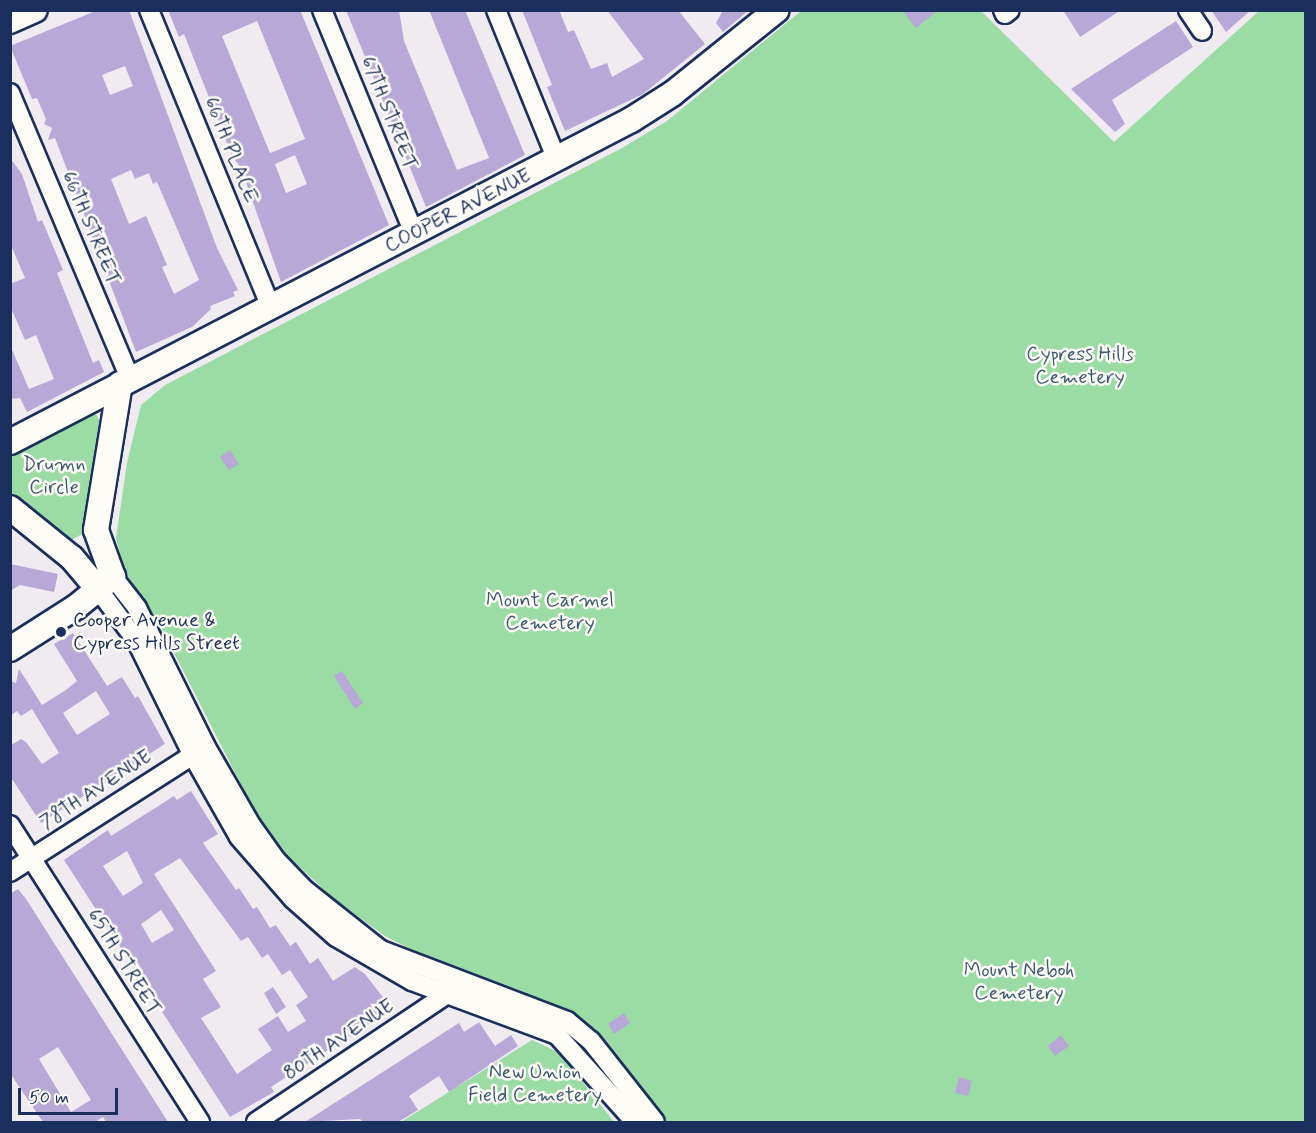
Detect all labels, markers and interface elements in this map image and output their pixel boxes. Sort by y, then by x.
street label: 67TH STREET [355,52,423,174]
street label: 66TH PLACE [199,94,263,206]
street label: COOPER AVENUE [381,164,535,258]
street label: 66TH STREET [56,166,126,290]
park label: Cypress Hills Cemetery [1026,342,1134,389]
park label: Drumn Circle [22,452,86,499]
park label: Mount Carmel Cemetery [486,589,614,636]
place label: Cooper Avenue & Cypress Hills Street [73,608,243,655]
marker: Cooper Avenue & Cypress Hills Street [54,625,68,639]
street label: 78TH AVENUE [36,745,156,835]
street label: 65TH STREET [81,903,167,1021]
park label: Mount Neboh Cemetery [964,959,1074,1006]
street label: 80TH AVENUE [279,994,399,1086]
park label: New Union Field Cemetery [468,1060,602,1107]
scale bar [21,1076,122,1114]
text: 50 m [29,1086,69,1110]

